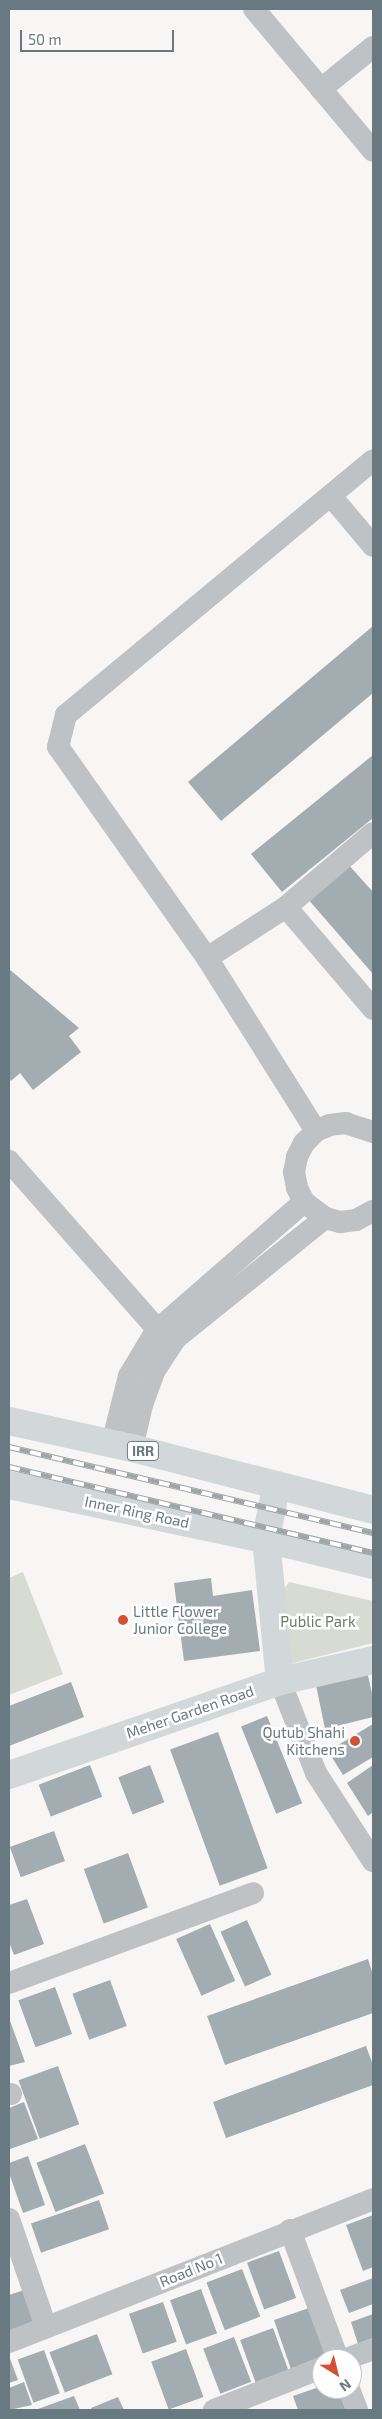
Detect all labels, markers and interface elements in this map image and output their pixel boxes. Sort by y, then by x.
scale bar [22,20,176,52]
text: 50 m [28,30,62,48]
road number: IRR [127,1440,159,1462]
street label: Inner Ring Road [83,1492,191,1532]
place label: Little Flower Junior College [133,1602,227,1637]
park label: Public Park [280,1613,356,1631]
marker: Little Flower Junior College [117,1614,129,1626]
street label: Meher Garden Road [124,1682,256,1742]
place label: Qutub Shahi Kitchens [262,1723,345,1758]
marker: Qutub Shahi Kitchens [349,1735,361,1747]
street label: Road No 1 [157,2249,225,2291]
north arrow [312,2349,362,2399]
text: N [336,2376,355,2396]

